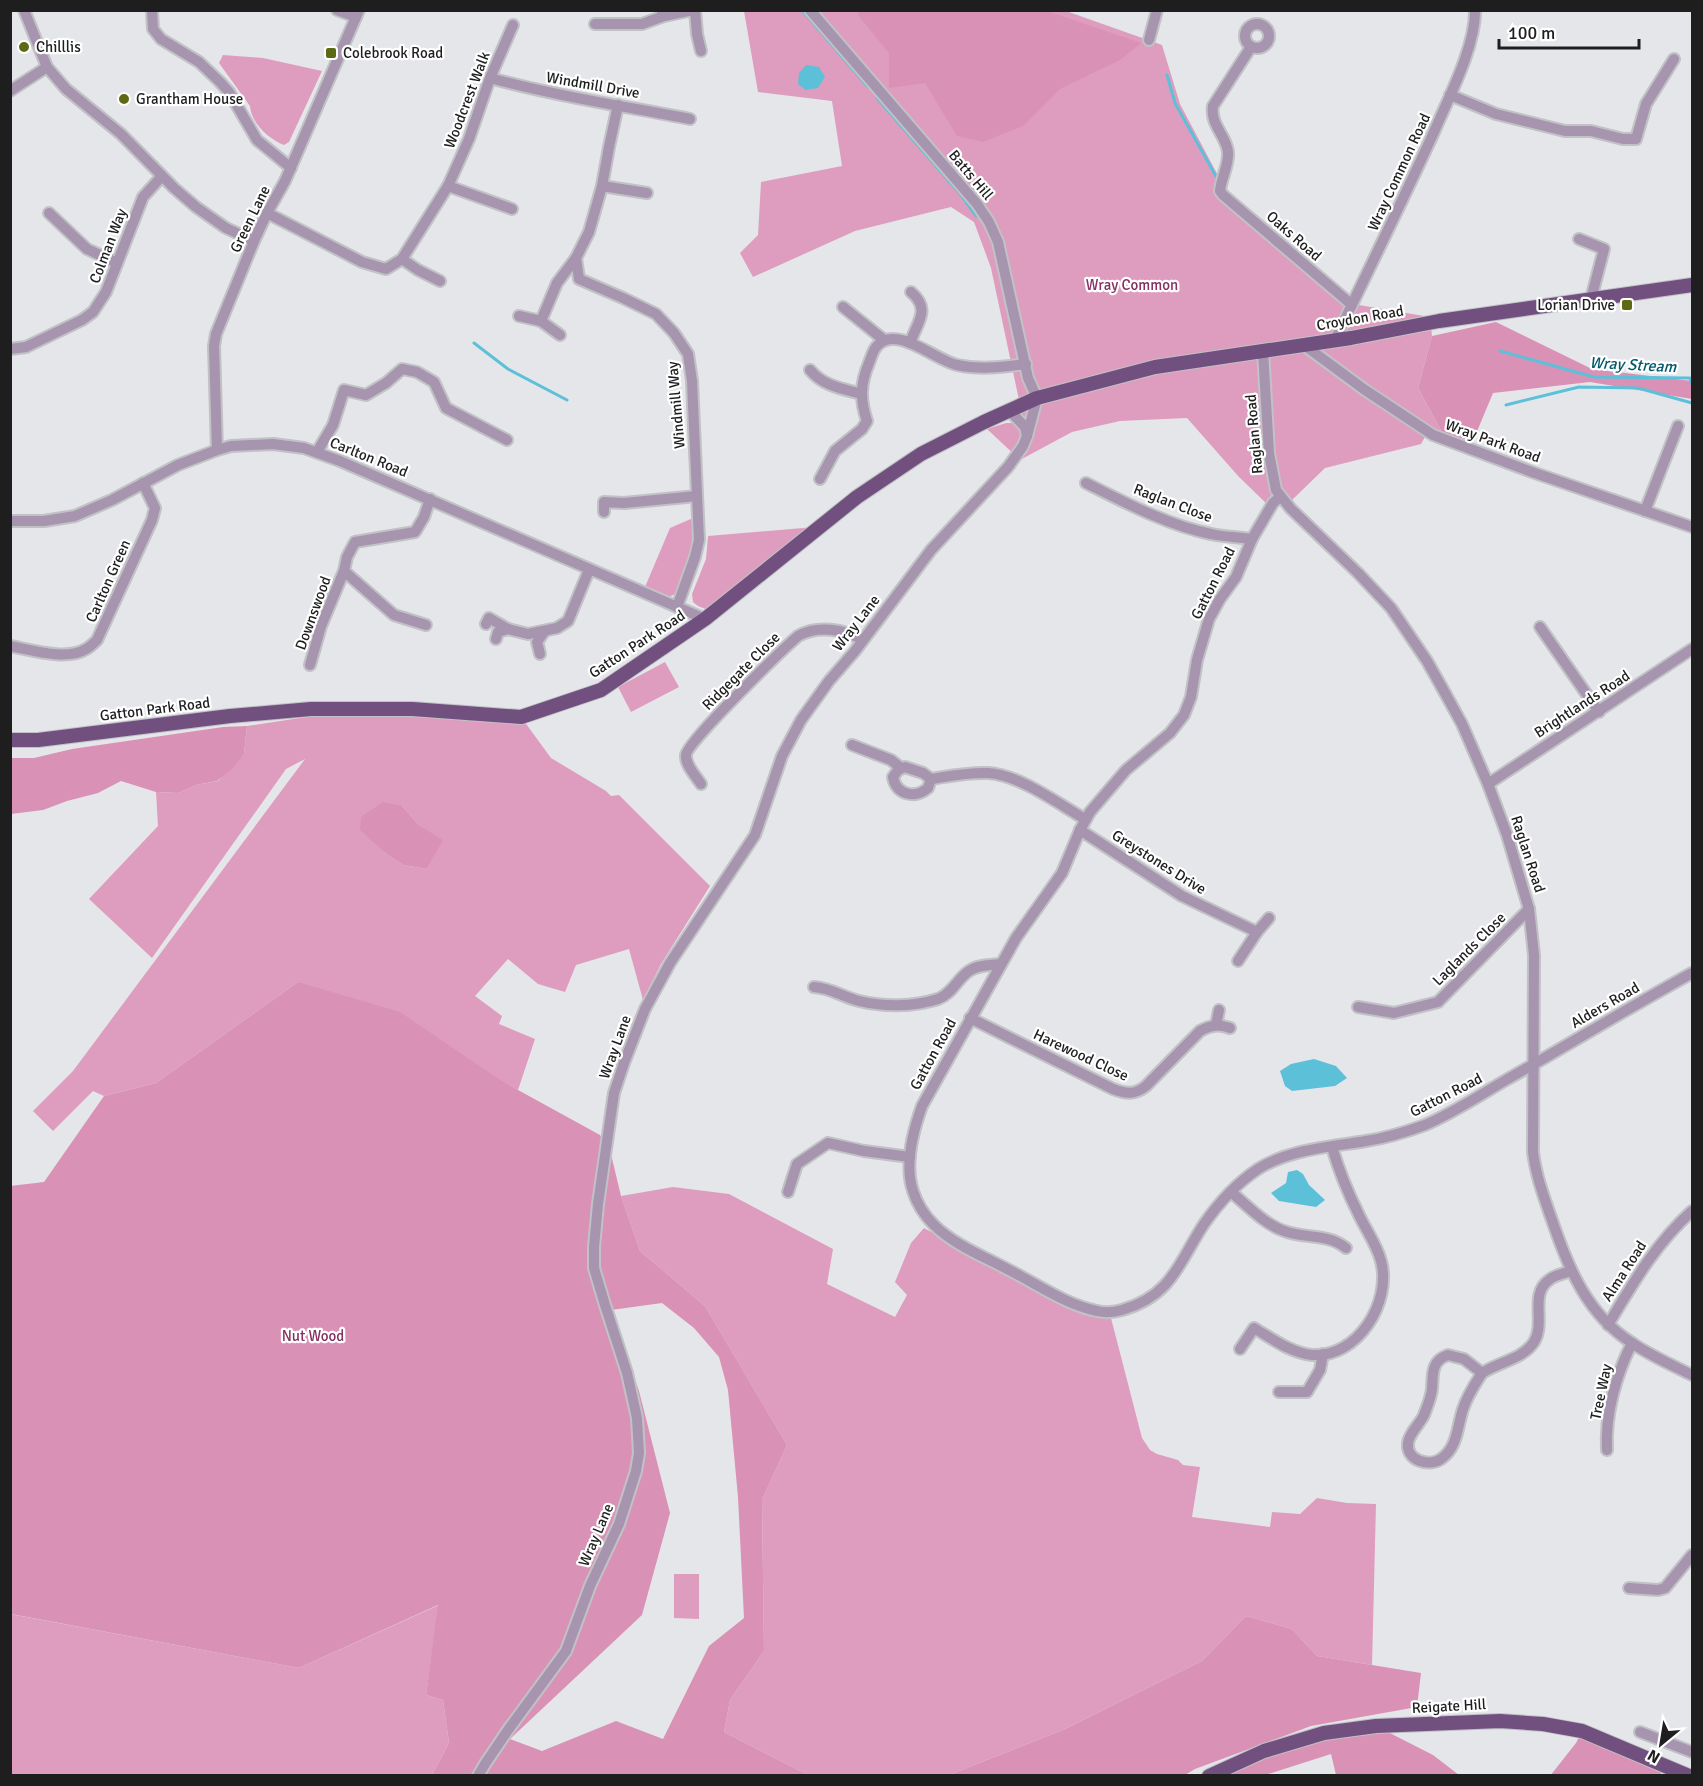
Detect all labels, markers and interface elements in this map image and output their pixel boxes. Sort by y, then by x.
scale bar [1499,12,1638,50]
text: 100 m [1508,22,1555,44]
place label: Chilllis [36,38,81,56]
marker: Chilllis [17,40,31,54]
place label: Colebrook Road [343,44,443,62]
marker: Colebrook Road [324,46,338,60]
street label: Woodcrest Walk [440,49,494,151]
street label: Windmill Drive [545,68,641,102]
place label: Grantham House [136,90,243,108]
marker: Grantham House [117,92,131,106]
street label: Wray Common Road [1364,110,1434,234]
street label: Batts Hill [945,146,997,204]
street label: Green Lane [226,183,274,255]
street label: Colman Way [85,206,131,286]
street label: Oaks Road [1263,207,1325,265]
park label: Wray Common [1086,276,1178,294]
place label: Lorian Drive [1537,296,1615,314]
marker: Lorian Drive [1620,298,1634,312]
street label: Croydon Road [1315,301,1405,335]
water label: Wray Stream [1589,353,1678,377]
street label: Windmill Way [663,361,689,449]
street label: Raglan Road [1242,393,1266,475]
street label: Wray Park Road [1443,415,1543,467]
street label: Carlton Road [327,433,411,481]
street label: Raglan Close [1131,480,1215,526]
street label: Carlton Green [82,537,134,625]
street label: Gatton Road [1187,544,1239,622]
street label: Downswood [291,574,335,652]
street label: Wray Lane [828,591,884,655]
street label: Gatton Park Road [586,606,688,682]
street label: Ridgegate Close [698,628,784,714]
street label: Brightlands Road [1531,666,1633,742]
street label: Gatton Park Road [99,693,211,725]
street label: Raglan Road [1507,813,1549,895]
street label: Greystones Drive [1109,826,1209,898]
street label: Laglands Close [1429,909,1509,989]
street label: Alders Road [1567,978,1643,1032]
street label: Wray Lane [595,1013,635,1081]
street label: Gatton Road [906,1015,960,1093]
street label: Harewood Close [1031,1025,1131,1085]
street label: Gatton Road [1407,1069,1485,1121]
street label: Alma Road [1598,1237,1650,1305]
park label: Nut Wood [282,1327,344,1345]
street label: Tree Way [1586,1362,1616,1422]
street label: Wray Lane [575,1501,617,1569]
street label: Reigate Hill [1411,1695,1487,1717]
north arrow [1631,1714,1691,1774]
text: N [1644,1745,1664,1768]

